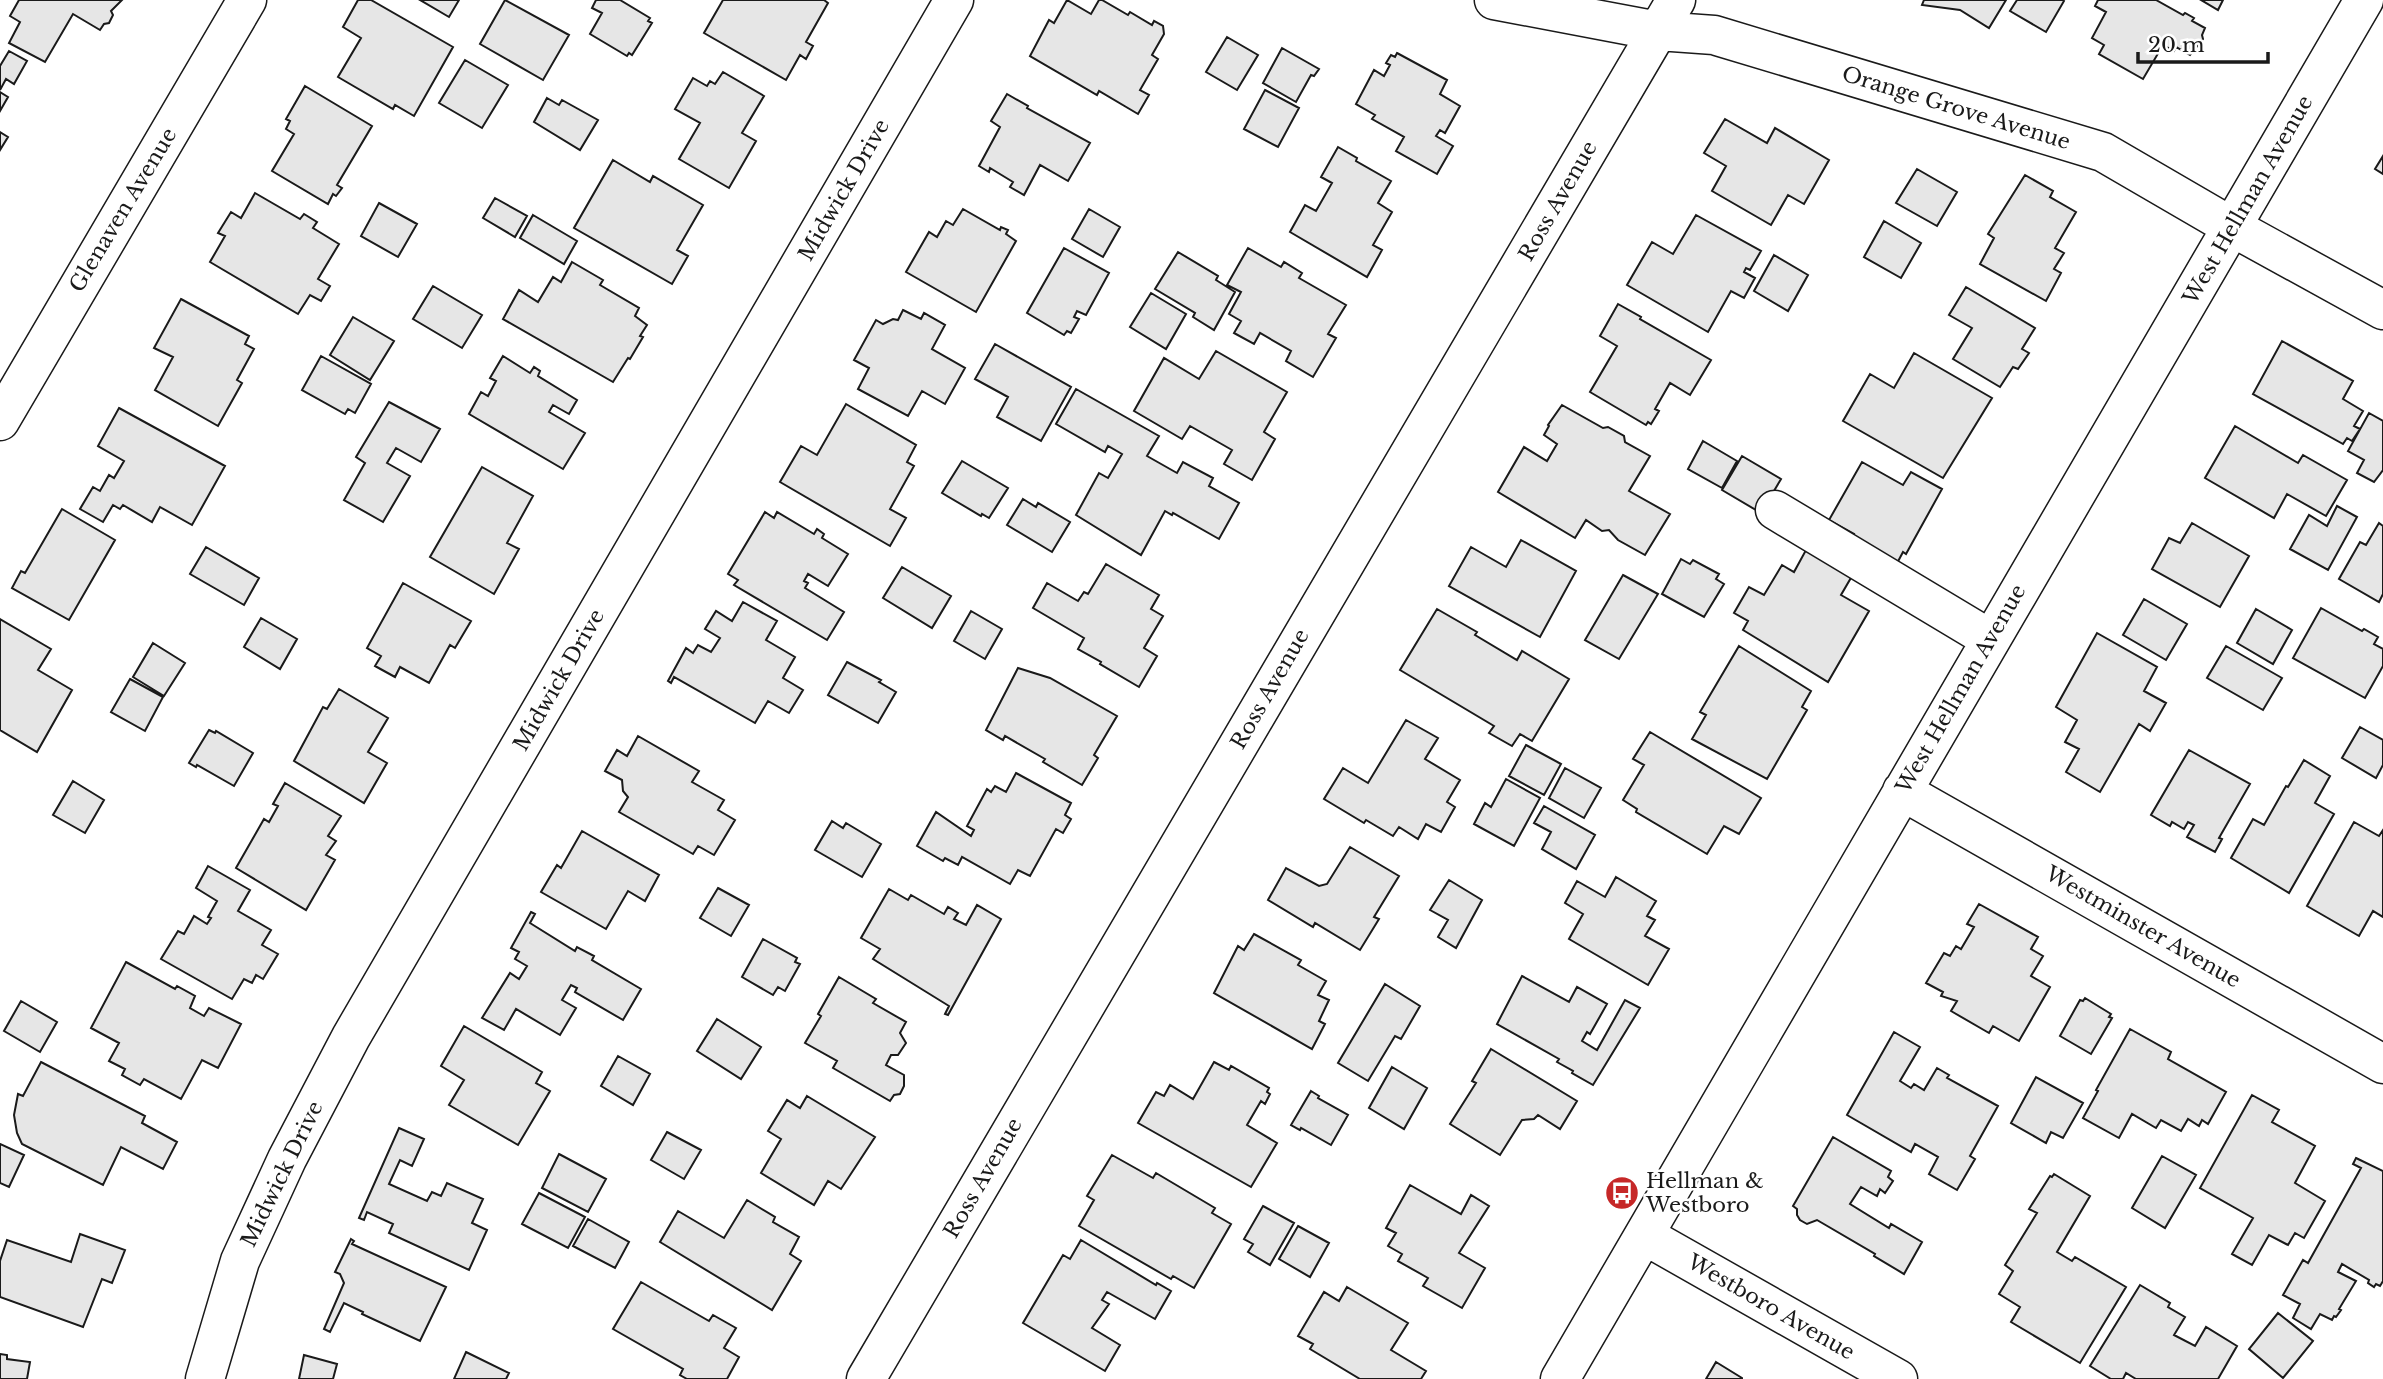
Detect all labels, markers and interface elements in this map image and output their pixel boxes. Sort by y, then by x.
scale bar [2138,21,2268,65]
text: 20 m [2148,32,2205,58]
street label: Orange Grove Avenue [1839,61,2073,155]
street label: West Hellman Avenue [2177,91,2319,310]
street label: Midwick Drive [793,115,895,265]
street label: Glenaven Avenue [64,123,182,297]
street label: Ross Avenue [1513,136,1603,266]
street label: West Hellman Avenue [1890,580,2032,799]
street label: Midwick Drive [508,605,610,755]
street label: Ross Avenue [1225,624,1315,754]
street label: Westminster Avenue [2040,860,2245,993]
street label: Midwick Drive [235,1097,329,1251]
street label: Ross Avenue [938,1113,1028,1243]
place label: Hellman & Westboro [1645,1168,1764,1218]
bus stop icon: Hellman & Westboro [1603,1174,1641,1212]
street label: Westboro Avenue [1682,1248,1859,1365]

